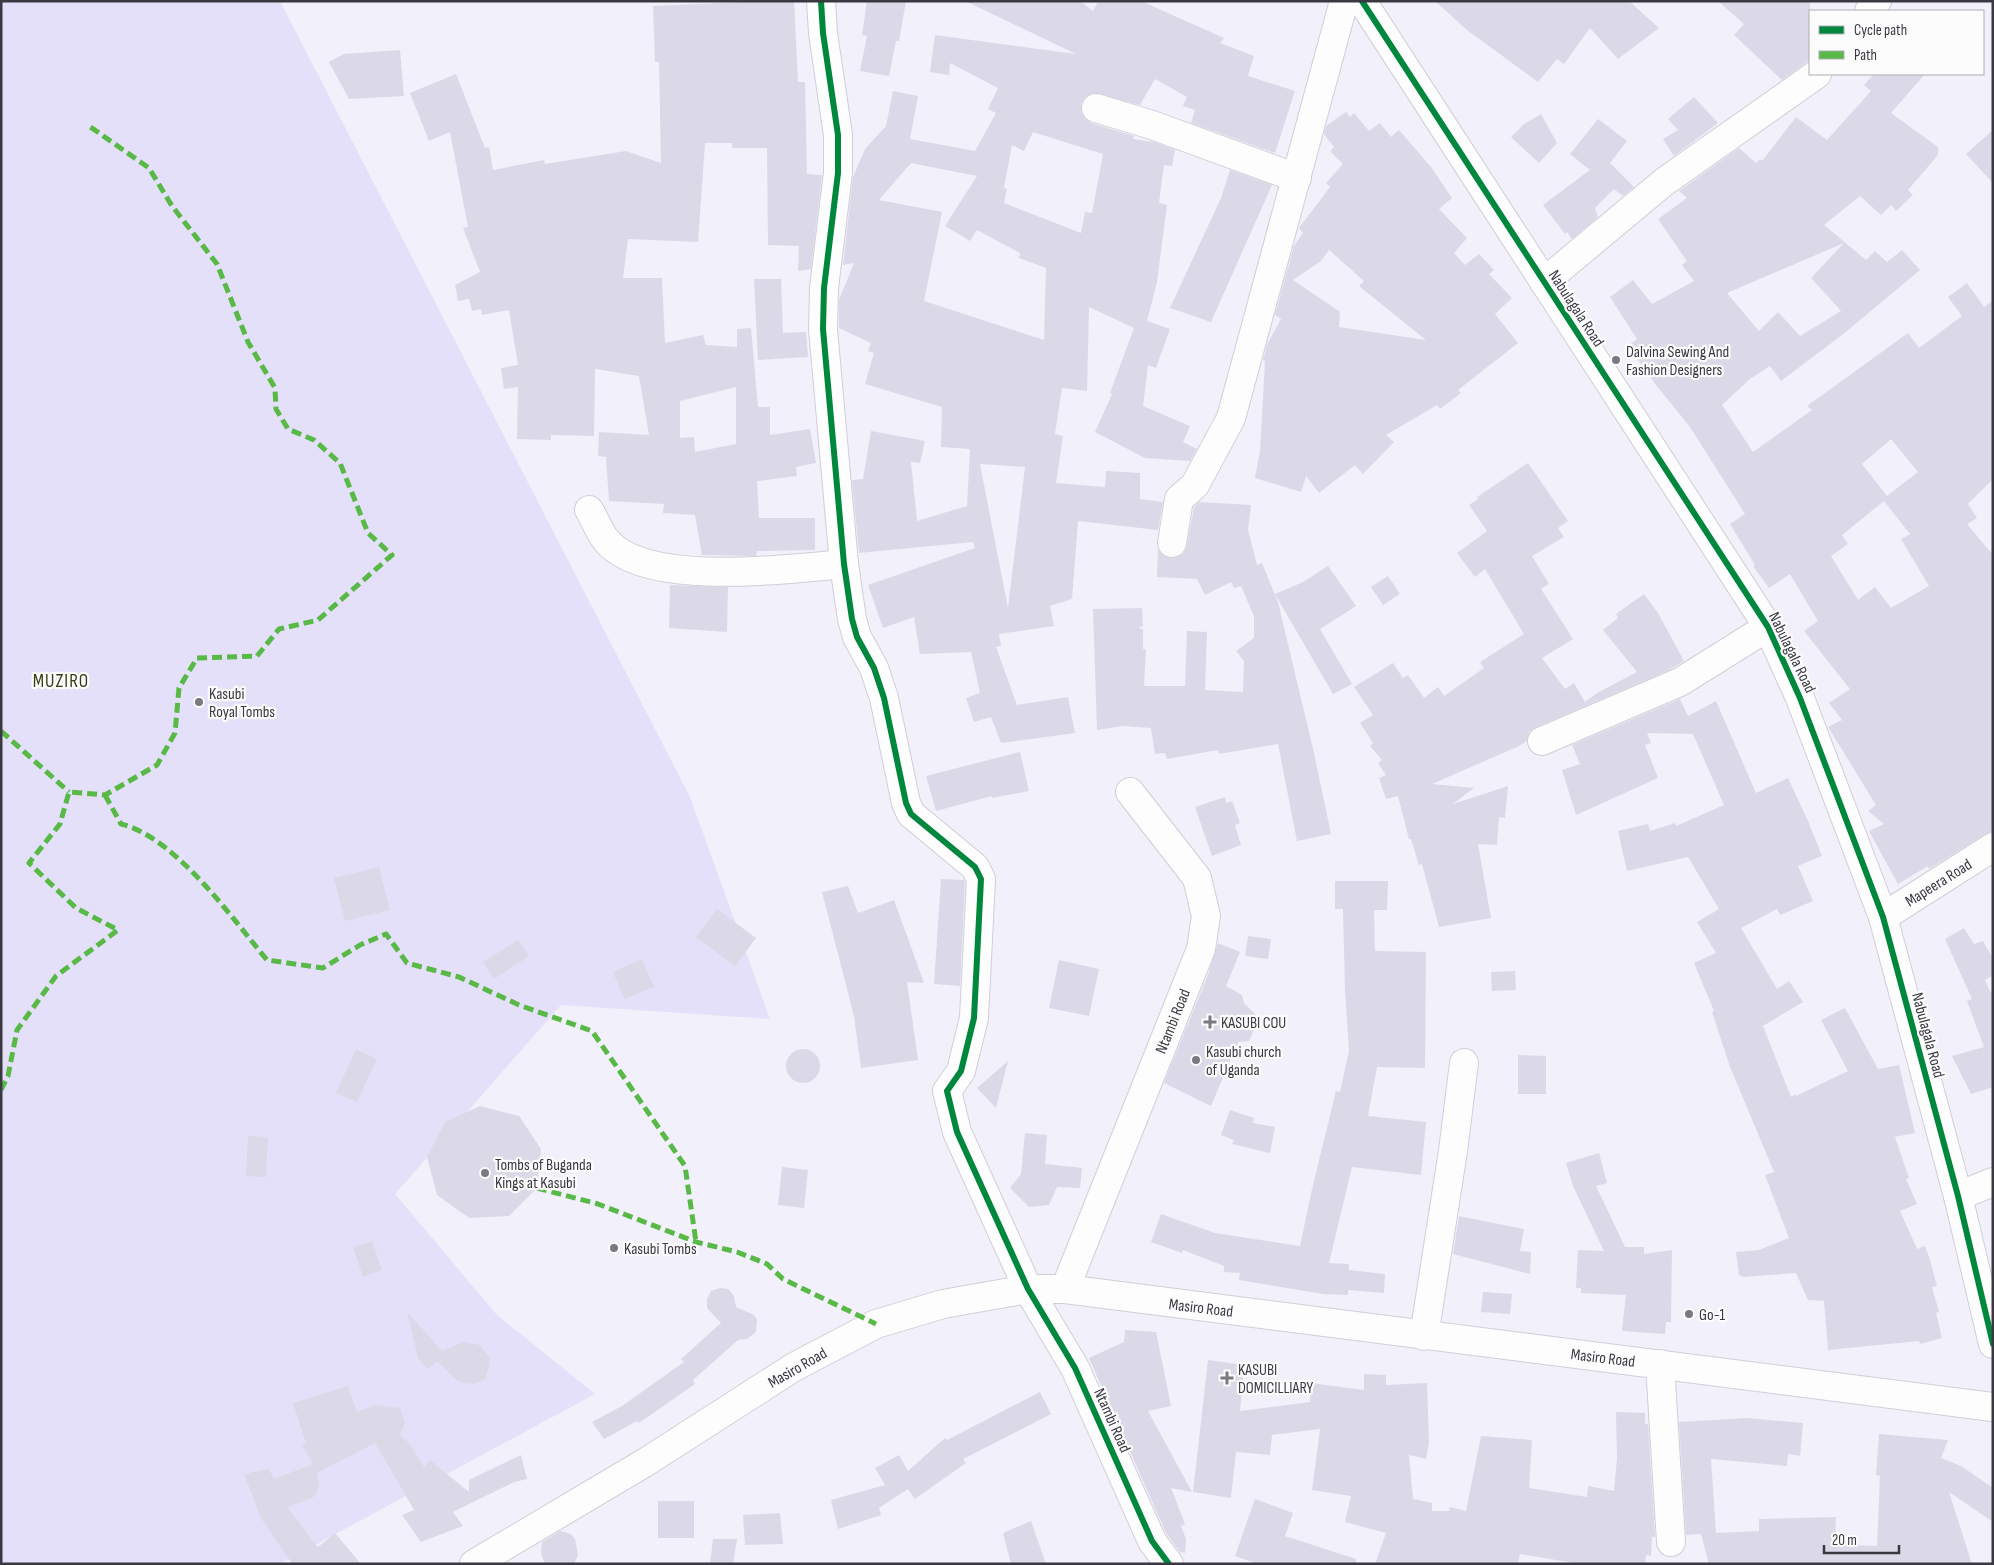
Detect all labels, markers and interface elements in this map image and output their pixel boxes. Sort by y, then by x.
legend [1809,10,1984,75]
text: Cycle path [1854,21,1907,40]
text: Path [1854,46,1877,65]
street label: Nabulagala Road [1544,267,1608,351]
place label: Dalvina Sewing And Fashion Designers [1626,343,1729,380]
marker: Dalvina Sewing And Fashion Designers [1610,354,1622,366]
street label: Nabulagala Road [1764,609,1819,696]
district label: MUZIRO [33,670,89,693]
place label: Kasubi Royal Tombs [209,685,275,722]
marker: Kasubi Royal Tombs [193,696,205,708]
street label: Mapeera Road [1902,855,1976,911]
street label: Ntambi Road [1152,986,1195,1057]
street label: Nabulagala Road [1907,991,1948,1080]
place label: KASUBI COU [1221,1014,1286,1033]
marker: KASUBI COU [1203,1015,1217,1029]
place label: Kasubi church of Uganda [1206,1043,1281,1080]
marker: Kasubi church of Uganda [1190,1054,1202,1066]
place label: Tombs of Buganda Kings at Kasubi [495,1156,592,1193]
marker: Tombs of Buganda Kings at Kasubi [479,1167,491,1179]
place label: Kasubi Tombs [624,1240,697,1259]
marker: Kasubi Tombs [608,1242,620,1254]
street label: Masiro Road [1168,1295,1234,1322]
place label: Go-1 [1699,1306,1726,1325]
marker: Go-1 [1683,1308,1695,1320]
street label: Masiro Road [765,1344,830,1393]
street label: Masiro Road [1570,1345,1636,1372]
place label: KASUBI DOMICILLIARY [1238,1361,1314,1398]
marker: KASUBI DOMICILLIARY [1220,1371,1234,1385]
street label: Ntambi Road [1089,1386,1134,1456]
scale bar [1824,1522,1899,1554]
text: 20 m [1832,1531,1857,1550]

